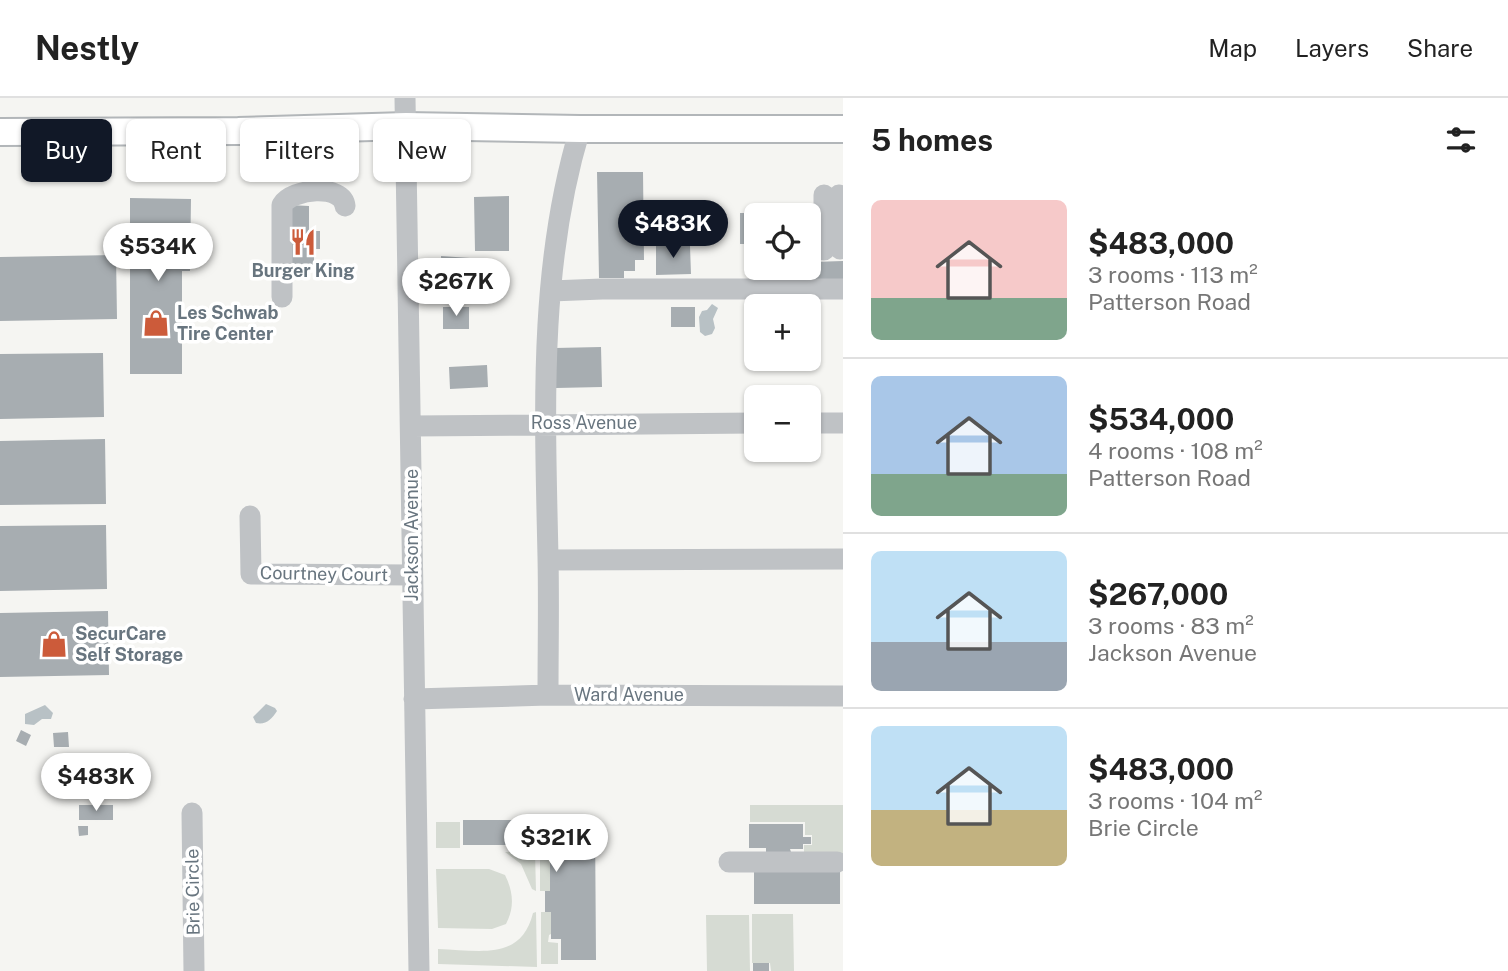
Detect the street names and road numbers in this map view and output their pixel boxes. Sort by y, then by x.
street label: Ross Avenue [531,412,637,433]
street label: Jackson Avenue [401,469,422,601]
street label: Courtney Court [260,562,388,585]
street label: Ward Avenue [574,684,684,705]
street label: Brie Circle [181,848,204,936]

